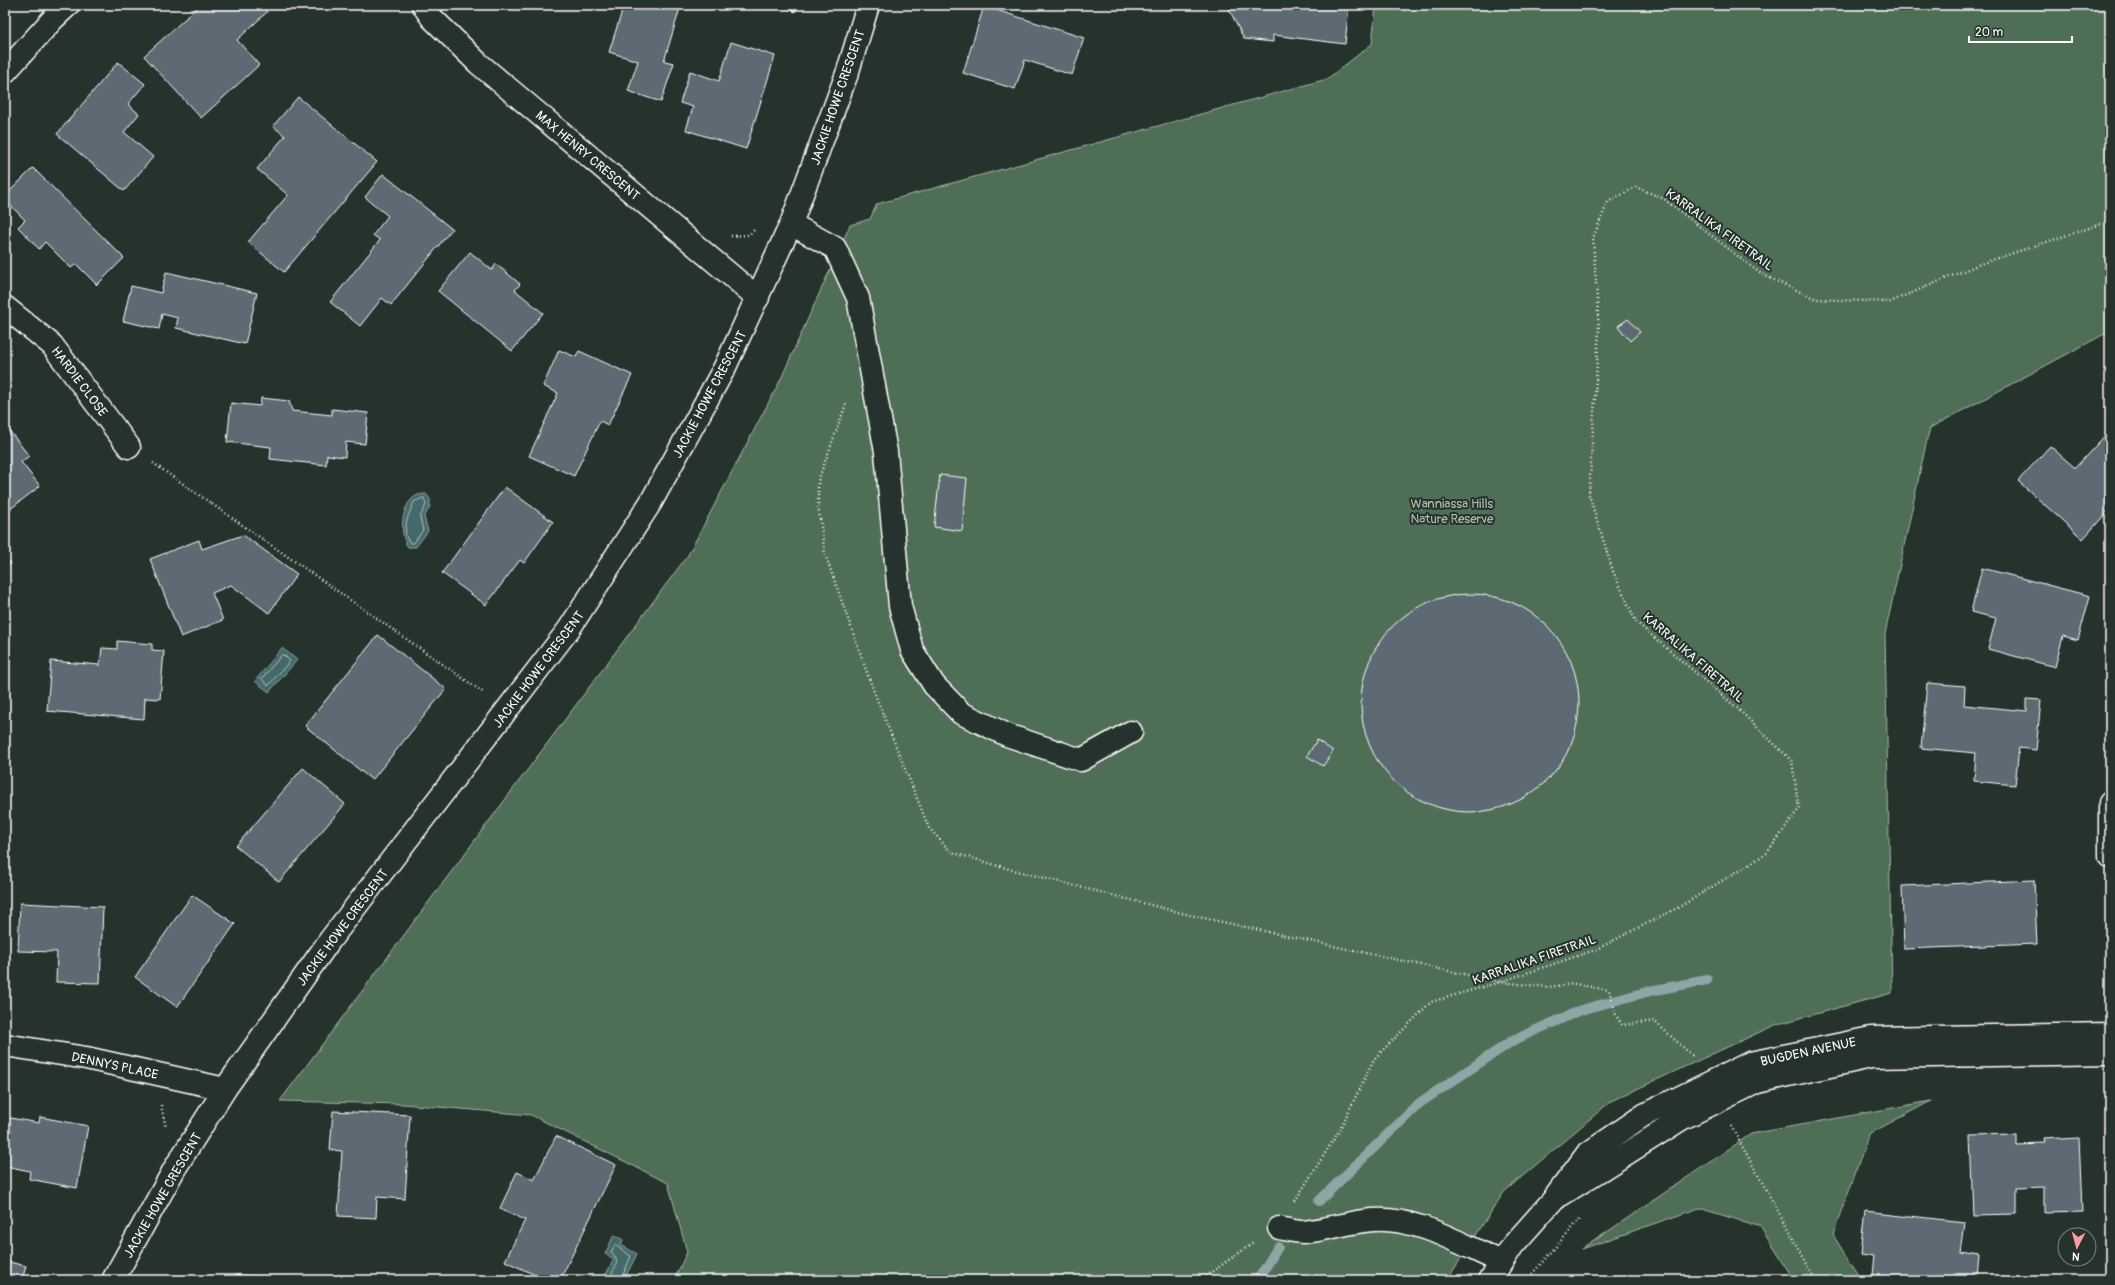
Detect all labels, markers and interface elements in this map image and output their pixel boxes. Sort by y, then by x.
scale bar [1969,18,2072,44]
text: 20 m [1975,25,2004,40]
street label: JACKIE HOWE CRESCENT [807,28,869,167]
street label: MAX HENRY CRESCENT [532,108,643,204]
street label: KARRALIKA FIRETRAIL [1662,185,1777,274]
street label: JACKIE HOWE CRESCENT [670,328,750,461]
street label: HARDIE CLOSE [48,343,111,420]
park label: Wanniassa Hills Nature Reserve [1411,496,1494,527]
street label: JACKIE HOWE CRESCENT [490,608,588,731]
street label: KARRALIKA FIRETRAIL [1639,609,1748,706]
street label: JACKIE HOWE CRESCENT [294,866,392,989]
street label: KARRALIKA FIRETRAIL [1470,931,1598,989]
street label: BUGDEN AVENUE [1759,1034,1858,1070]
street label: DENNYS PLACE [70,1049,160,1083]
street label: JACKIE HOWE CRESCENT [120,1130,205,1261]
north arrow [2057,1227,2097,1267]
text: N [2071,1250,2080,1263]

